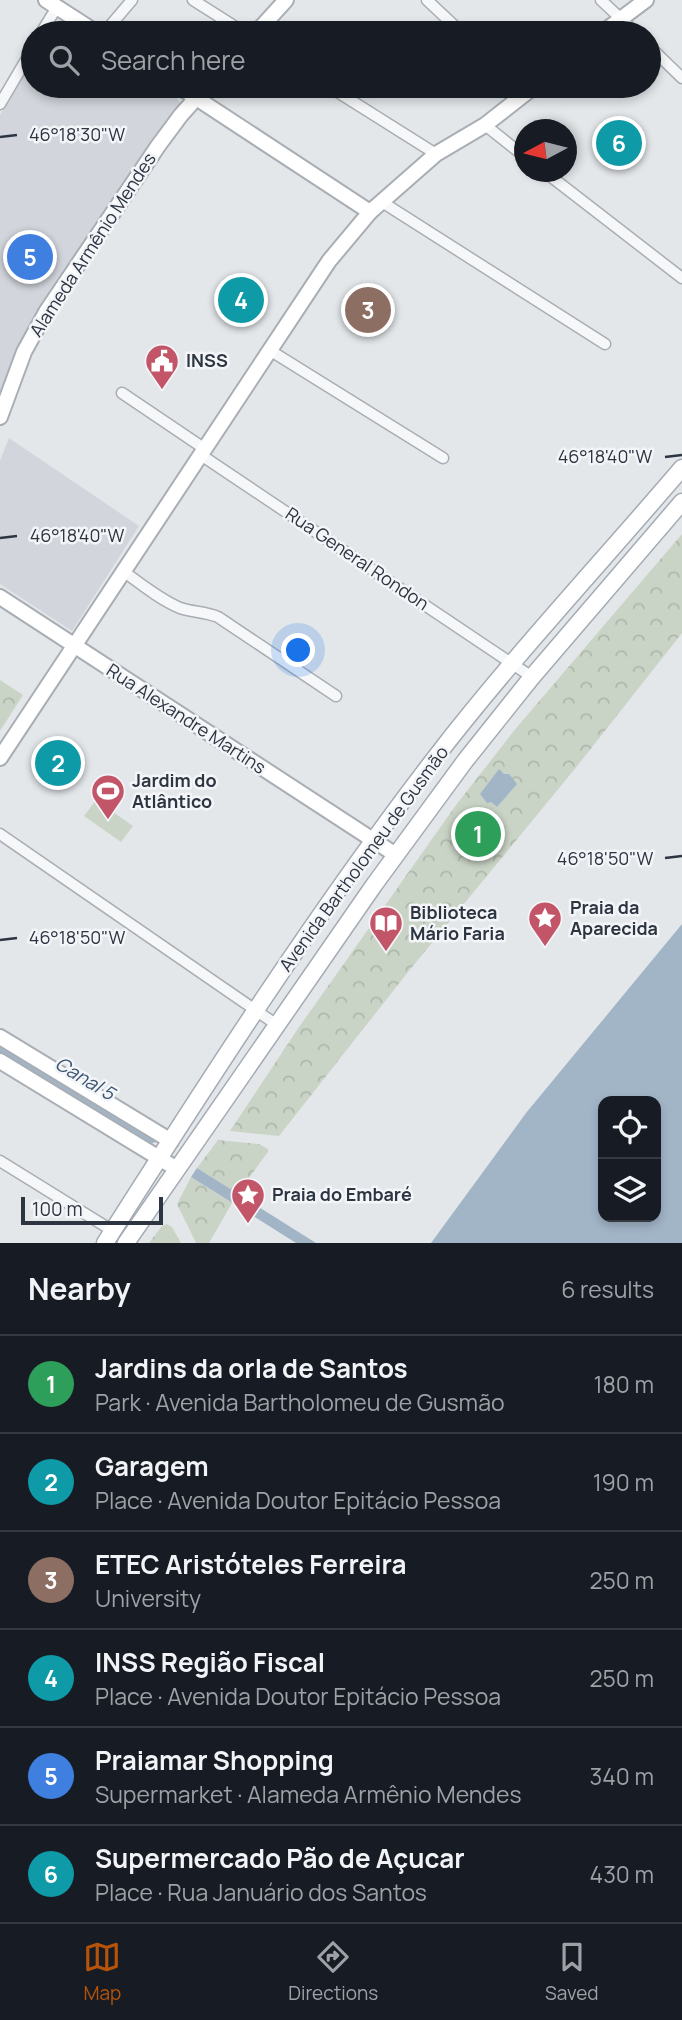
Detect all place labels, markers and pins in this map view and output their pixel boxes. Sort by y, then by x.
pin: 6 [596,117,642,169]
pin: 5 [7,231,53,283]
pin: 4 [218,274,264,326]
pin: 3 [345,284,391,336]
public building icon: INSS [143,342,181,391]
place label: INSS [186,348,228,372]
pin: 2 [35,737,81,789]
place label: Jardim do Atlântico [132,768,217,813]
sports icon: Jardim do Atlântico [89,772,127,821]
pin: 1 [455,808,501,860]
place label: Praia da Aparecida [570,895,658,940]
place icon: Praia da Aparecida [526,899,564,948]
place label: Biblioteca Mário Faria [410,900,505,945]
library icon: Biblioteca Mário Faria [367,904,405,953]
place icon: Praia do Embaré [229,1176,267,1225]
place label: Praia do Embaré [272,1182,412,1206]

